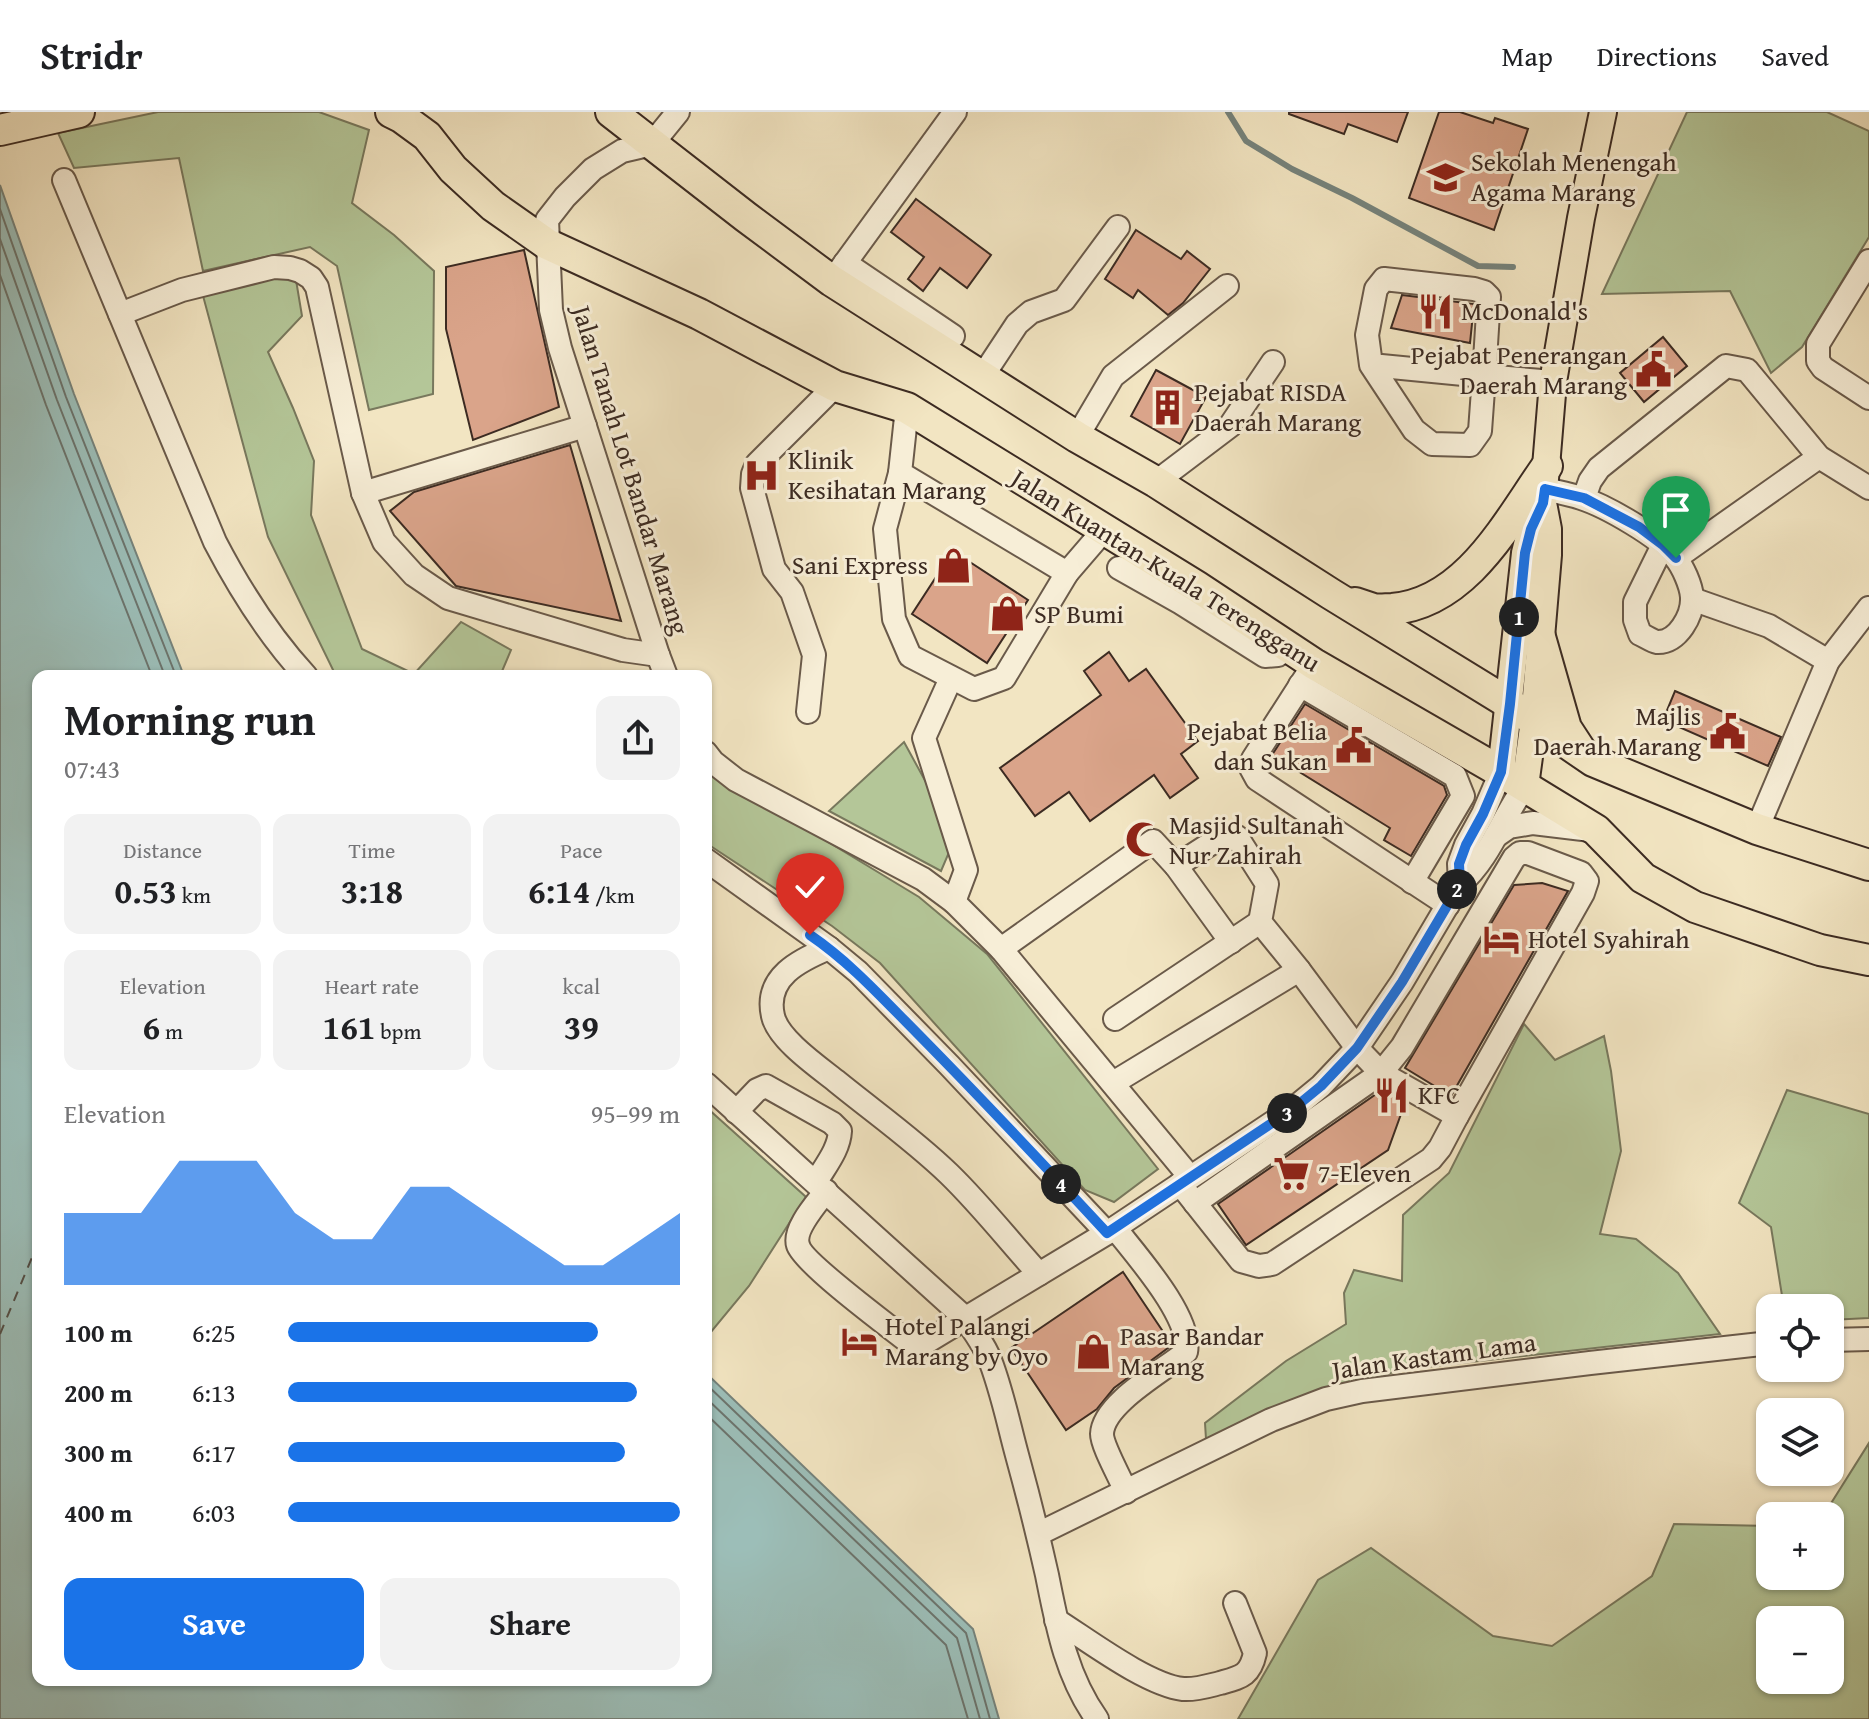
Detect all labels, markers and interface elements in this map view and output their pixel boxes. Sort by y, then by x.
text: Stridr [40,27,143,83]
text: Map [1501,35,1553,76]
text: Directions [1597,35,1717,76]
text: Saved [1761,35,1829,76]
place label: Sekolah Menengah Agama Marang [1471,142,1677,211]
school or university icon: Sekolah Menengah Agama Marang [1426,158,1464,196]
place label: McDonald's [1461,291,1588,330]
restaurant icon: McDonald's [1416,292,1454,330]
street label: Jalan Tanah Lot Bandar Marang [562,298,700,639]
place label: Pejabat Penerangan Daerah Marang [1411,335,1627,404]
public building icon: Pejabat Penerangan Daerah Marang [1634,351,1672,389]
place label: Pejabat RISDA Daerah Marang [1194,372,1361,441]
building icon: Pejabat RISDA Daerah Marang [1149,388,1187,426]
place label: Klinik Kesihatan Marang [788,440,986,509]
hospital icon: Klinik Kesihatan Marang [743,456,781,494]
street label: Jalan Kuantan-Kuala Terengganu [1001,456,1329,681]
pin [1642,476,1710,558]
icon: arrive [1654,488,1698,532]
place label: Sani Express [792,545,928,584]
shop icon: Sani Express [935,546,973,584]
place label: SP Bumi [1034,594,1124,633]
shop icon: SP Bumi [989,595,1027,633]
pin: 1 [1499,597,1539,637]
text: 1 [1513,601,1525,633]
text: Morning run [64,687,315,751]
button: share [596,696,680,780]
place label: Majlis Daerah Marang [1534,696,1701,765]
place label: Pejabat Belia dan Sukan [1187,711,1328,780]
public building icon: Majlis Daerah Marang [1708,712,1746,750]
public building icon: Pejabat Belia dan Sukan [1334,727,1372,765]
text: 07:43 [64,749,120,788]
place label: Masjid Sultanah Nur Zahirah [1169,805,1344,874]
mosque icon: Masjid Sultanah Nur Zahirah [1124,821,1162,859]
text: Distance [123,834,202,866]
text: Time [349,834,395,866]
text: Pace [560,834,602,866]
pin [776,853,844,935]
icon: check [788,865,832,909]
text: 0.53 [114,866,177,915]
text: 3:18 [341,866,403,915]
text: 6:14 [528,866,590,915]
pin: 2 [1437,869,1477,909]
text: 2 [1451,873,1463,905]
text: km [177,879,211,911]
text: /km [590,879,635,911]
place label: Hotel Syahirah [1528,919,1690,958]
hotel icon: Hotel Syahirah [1483,920,1521,958]
text: Elevation [120,970,206,1002]
text: Heart rate [325,970,419,1002]
text: kcal [563,970,600,1002]
text: 6 [142,1002,160,1051]
text: 161 [323,1002,375,1051]
text: 39 [564,1002,599,1051]
text: m [160,1015,183,1047]
text: bpm [375,1015,421,1047]
place label: KFC [1418,1075,1460,1114]
restaurant icon: KFC [1373,1076,1411,1114]
pin: 3 [1267,1093,1307,1133]
text: Elevation [64,1094,166,1133]
text: 95–99 m [591,1094,680,1133]
text: 3 [1281,1097,1293,1129]
place label: 7-Eleven [1318,1153,1412,1192]
supermarket icon: 7-Eleven [1273,1154,1311,1192]
pin: 4 [1041,1164,1081,1204]
text: 4 [1055,1168,1067,1200]
map controls [1756,1294,1844,1694]
button: locate [1756,1294,1844,1382]
place label: Hotel Palangi Marang by Oyo [885,1306,1048,1375]
text: 100 m [64,1313,132,1352]
text: 6:25 [192,1313,236,1352]
place label: Pasar Bandar Marang [1120,1316,1264,1385]
hotel icon: Hotel Palangi Marang by Oyo [840,1322,878,1360]
street label: Jalan Kastam Lama [1327,1322,1539,1390]
shop icon: Pasar Bandar Marang [1075,1332,1113,1370]
text: 200 m [64,1373,132,1412]
text: 6:13 [192,1373,236,1412]
button: layers [1756,1398,1844,1486]
text: 300 m [64,1433,132,1472]
text: 6:17 [192,1433,236,1472]
text: 400 m [64,1493,132,1532]
text: 6:03 [192,1493,236,1532]
button: + [1756,1502,1844,1590]
button: Save [64,1578,364,1670]
button: Share [380,1578,680,1670]
button: − [1756,1606,1844,1694]

